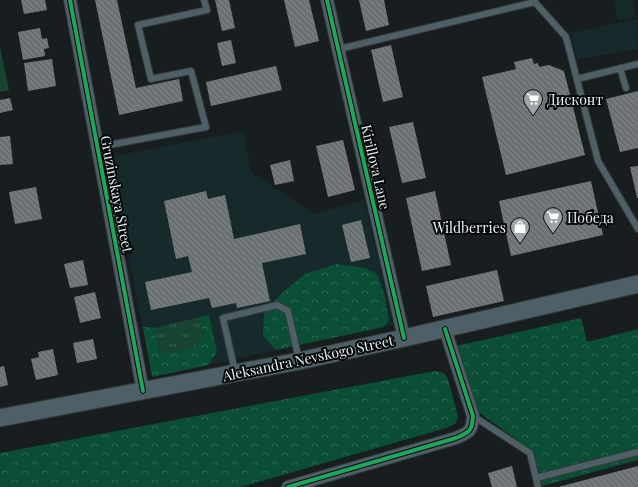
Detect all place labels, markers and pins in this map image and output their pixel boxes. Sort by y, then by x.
supermarket icon: Дисконт [522,88,544,116]
place label: Дисконт [547,90,603,109]
supermarket icon: Победа [542,206,564,234]
place label: Победа [567,208,614,227]
shop icon: Wildberries [509,216,531,244]
place label: Wildberries [432,218,506,237]

